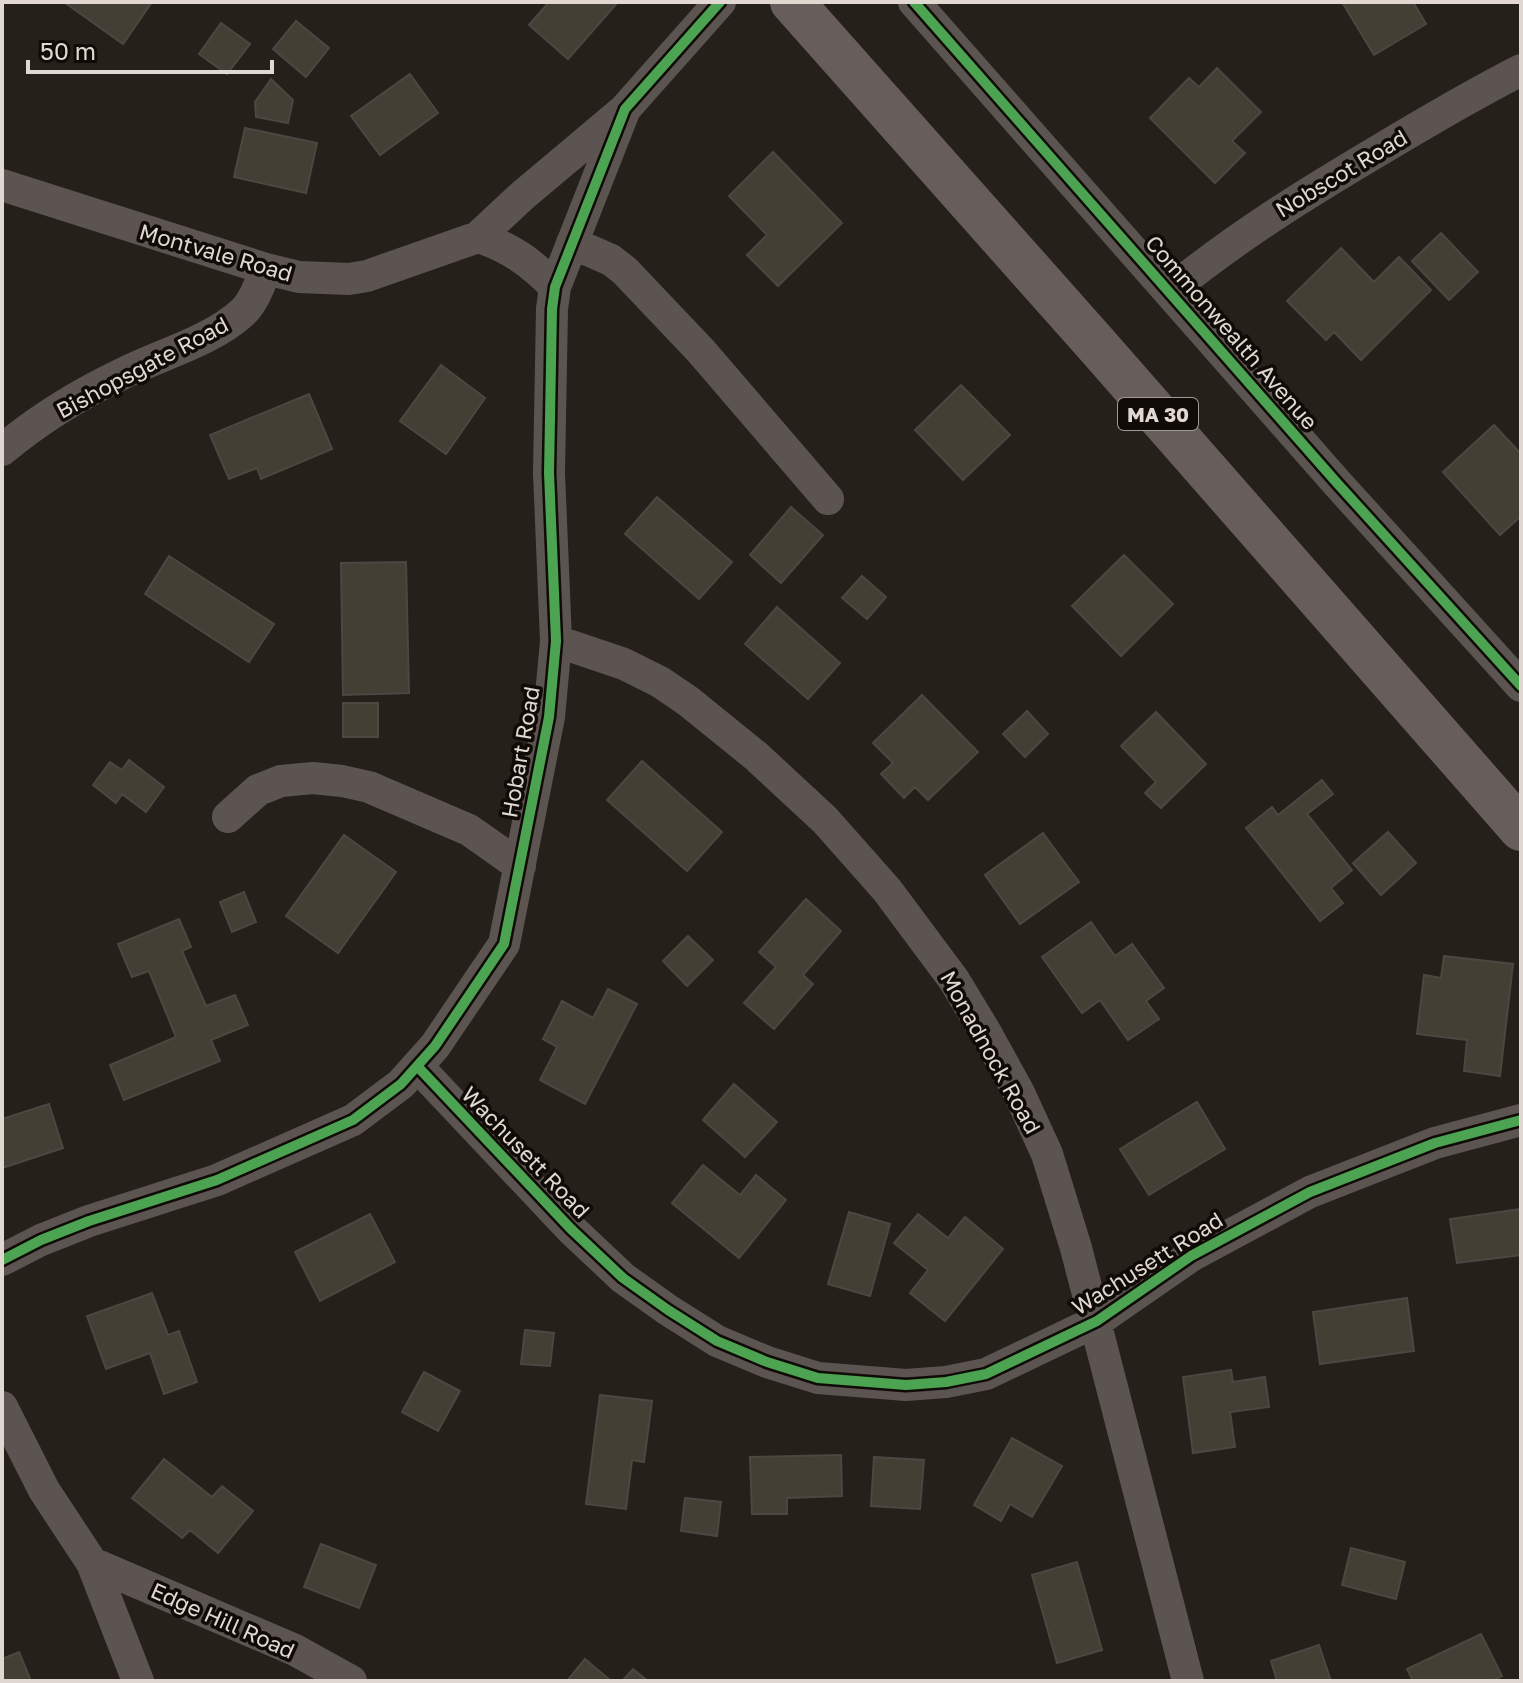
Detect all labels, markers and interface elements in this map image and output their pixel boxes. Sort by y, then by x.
scale bar [28,24,272,74]
text: 50 m [40,36,96,65]
street label: Nobscot Road [1270,123,1412,223]
street label: Montvale Road [136,217,296,287]
street label: Commonwealth Avenue [1140,229,1324,435]
street label: Bishopsgate Road [51,310,233,424]
road number: MA 30 [1118,398,1198,430]
street label: Hobart Road [495,684,545,820]
street label: Monadnock Road [935,966,1047,1138]
street label: Wachusett Road [456,1081,596,1223]
street label: Wachusett Road [1067,1206,1227,1320]
street label: Edge Hill Road [147,1576,299,1664]

